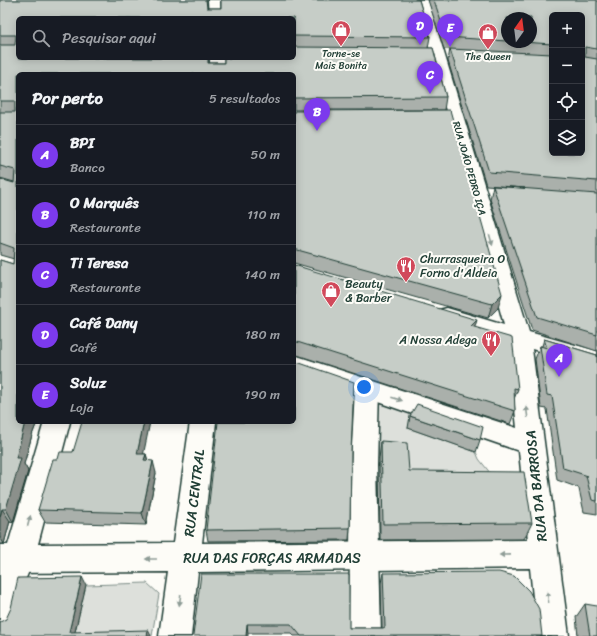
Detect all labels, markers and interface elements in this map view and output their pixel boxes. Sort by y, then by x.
pin: D [407,12,433,45]
north arrow [501,12,537,48]
map controls [549,12,585,156]
button: + [549,12,585,48]
pin: E [437,14,463,47]
search box [16,16,296,60]
shop icon: Torne-se Mais Bonita [330,19,352,47]
shop icon: The Queen [477,22,499,50]
text: Pesquisar aqui [62,25,156,51]
icon: search [30,27,52,49]
place label: Torne-se Mais Bonita [315,45,368,75]
place label: The Queen [465,48,511,66]
button: − [549,48,585,84]
pin: C [417,61,443,94]
text: Por perto [32,83,103,113]
button: locate [549,84,585,120]
text: 5 resultados [209,87,280,110]
pin: B [304,98,330,131]
street label: RUA JOÃO PEDRO IÇA [447,119,491,217]
button: layers [549,120,585,156]
text: BPI [70,130,94,156]
text: A [41,143,49,166]
text: 50 m [250,143,280,166]
text: Banco [70,156,105,179]
text: O Marquês [70,190,139,216]
text: B [41,203,49,226]
text: 110 m [247,203,280,226]
text: Restaurante [70,216,141,239]
one-way arrow [488,234,494,246]
place label: Churrasqueira O Forno d'Aldeia [420,248,505,284]
text: Ti Teresa [70,250,129,276]
restaurant icon: Churrasqueira O Forno d'Aldeia [395,255,417,283]
text: C [41,263,49,286]
text: 140 m [245,263,280,286]
place label: Beauty & Barber [345,273,393,309]
text: Restaurante [70,276,141,299]
shop icon: Beauty & Barber [320,280,342,308]
text: Café Dany [70,310,137,336]
text: D [41,323,49,346]
text: 180 m [245,323,280,346]
place label: A Nossa Adega [398,329,477,351]
restaurant icon: A Nossa Adega [480,329,502,357]
text: Café [70,336,97,359]
pin: A [546,344,572,377]
text: Soluz [70,370,106,396]
your location [354,377,374,397]
text: E [41,383,49,406]
text: 190 m [245,383,280,406]
text: Loja [70,396,93,419]
one-way arrow [392,396,404,402]
one-way arrow [524,406,531,418]
street label: RUA DA BARROSA [518,429,555,543]
street label: RUA CENTRAL [177,447,212,538]
one-way arrow [26,515,32,527]
street label: RUA DAS FORÇAS ARMADAS [183,546,361,571]
one-way arrow [498,552,511,558]
one-way arrow [144,556,157,562]
one-way arrow [545,591,552,603]
one-way arrow [177,594,183,606]

